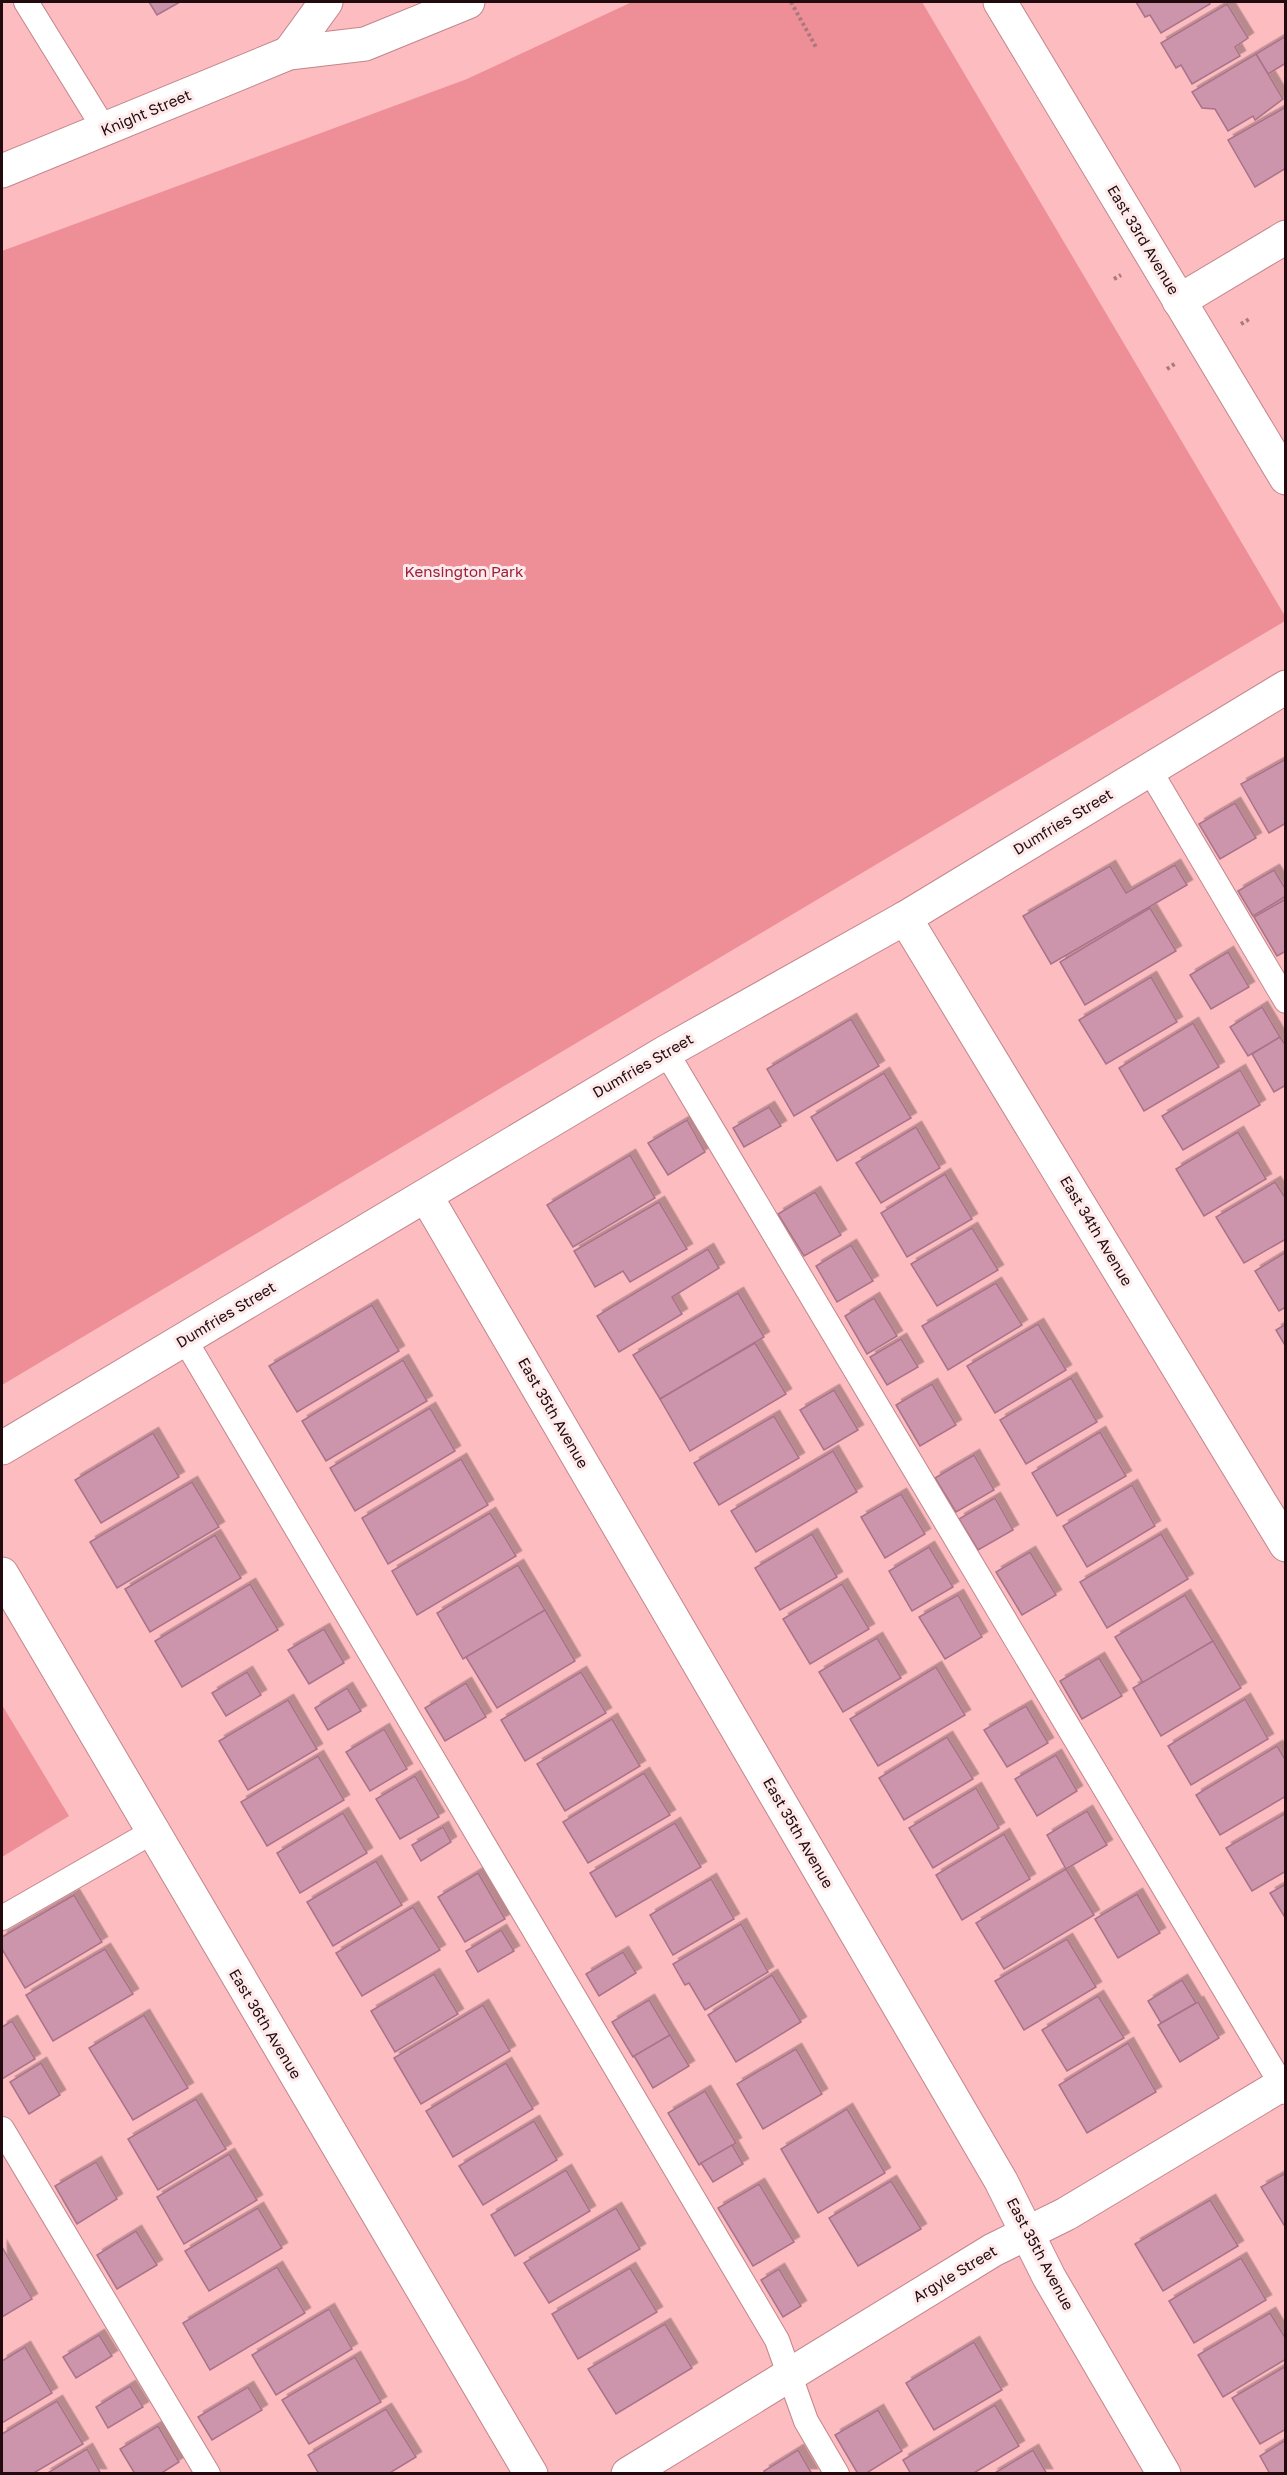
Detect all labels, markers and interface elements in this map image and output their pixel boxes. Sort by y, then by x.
street label: Knight Street [98,85,193,139]
street label: East 33rd Avenue [1104,182,1184,298]
park label: Kensington Park [405,562,524,580]
street label: Dumfries Street [1009,784,1116,858]
street label: Dumfries Street [589,1029,696,1101]
street label: East 34th Avenue [1057,1172,1137,1289]
street label: Dumfries Street [172,1277,279,1351]
street label: East 35th Avenue [515,1354,593,1471]
street label: East 35th Avenue [760,1774,838,1891]
street label: East 36th Avenue [226,1965,306,2082]
street label: East 35th Avenue [1004,2194,1078,2313]
street label: Argyle Street [909,2241,1000,2305]

